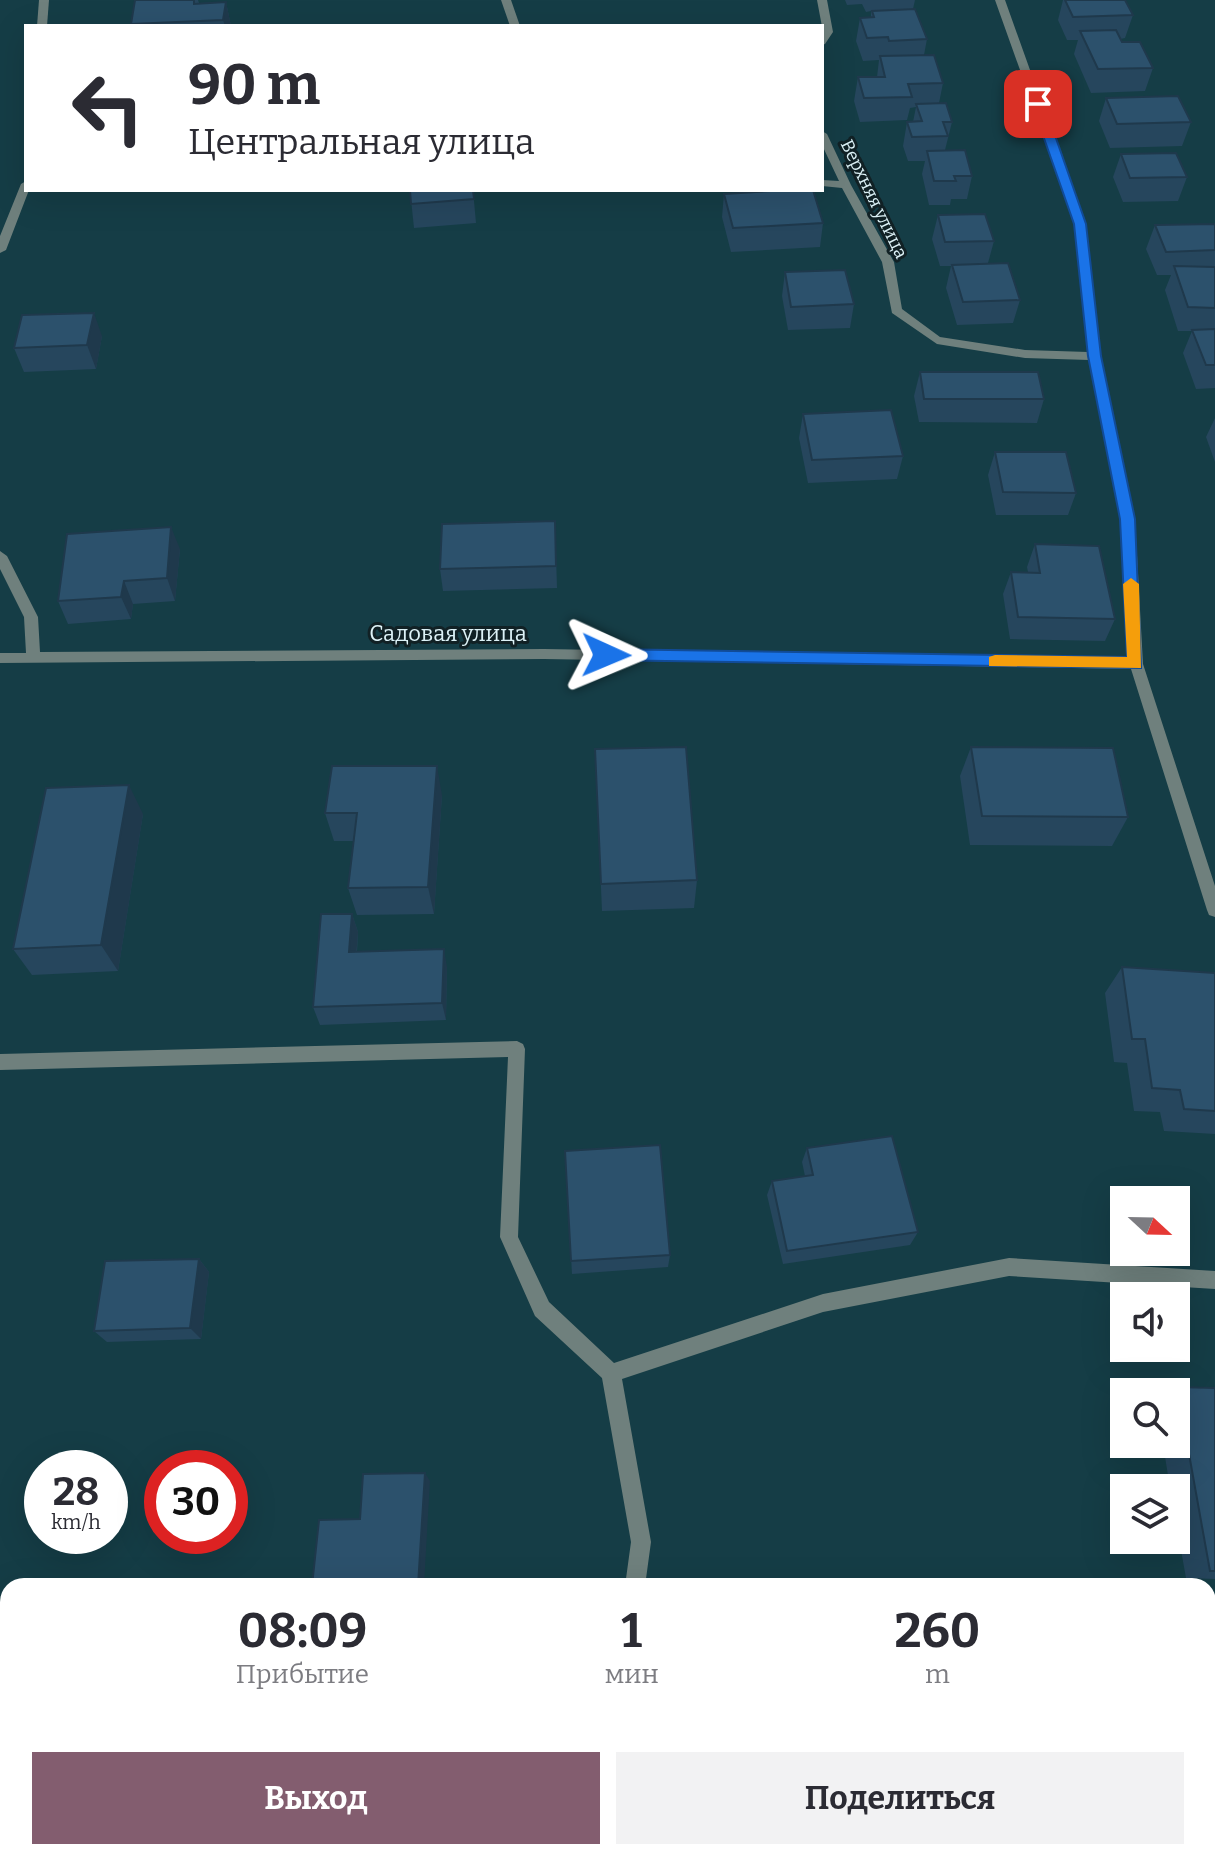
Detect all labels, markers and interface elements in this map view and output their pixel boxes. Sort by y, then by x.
text: 90 m [188,52,320,119]
icon: left [56,56,160,160]
pin [1004,70,1072,138]
icon: arrive [1016,82,1060,126]
text: Центральная улица [188,120,535,164]
street label: Верхняя улица [836,136,912,262]
position arrow [564,613,648,697]
street label: Садовая улица [369,620,527,647]
north arrow [1110,1186,1190,1266]
map controls [1110,1186,1190,1554]
button: sound [1110,1282,1190,1362]
button: search [1110,1378,1190,1458]
speed limit sign: 30 [144,1450,248,1554]
text: 28 [53,1468,99,1516]
button: layers [1110,1474,1190,1554]
text: km/h [51,1510,101,1534]
text: 08:09 [238,1602,367,1660]
text: 1 [621,1602,642,1660]
text: 260 [894,1602,980,1660]
text: Прибытие [236,1659,369,1690]
text: мин [605,1659,659,1690]
text: m [925,1659,950,1690]
button: Выход [32,1752,600,1844]
button: Поделиться [616,1752,1184,1844]

